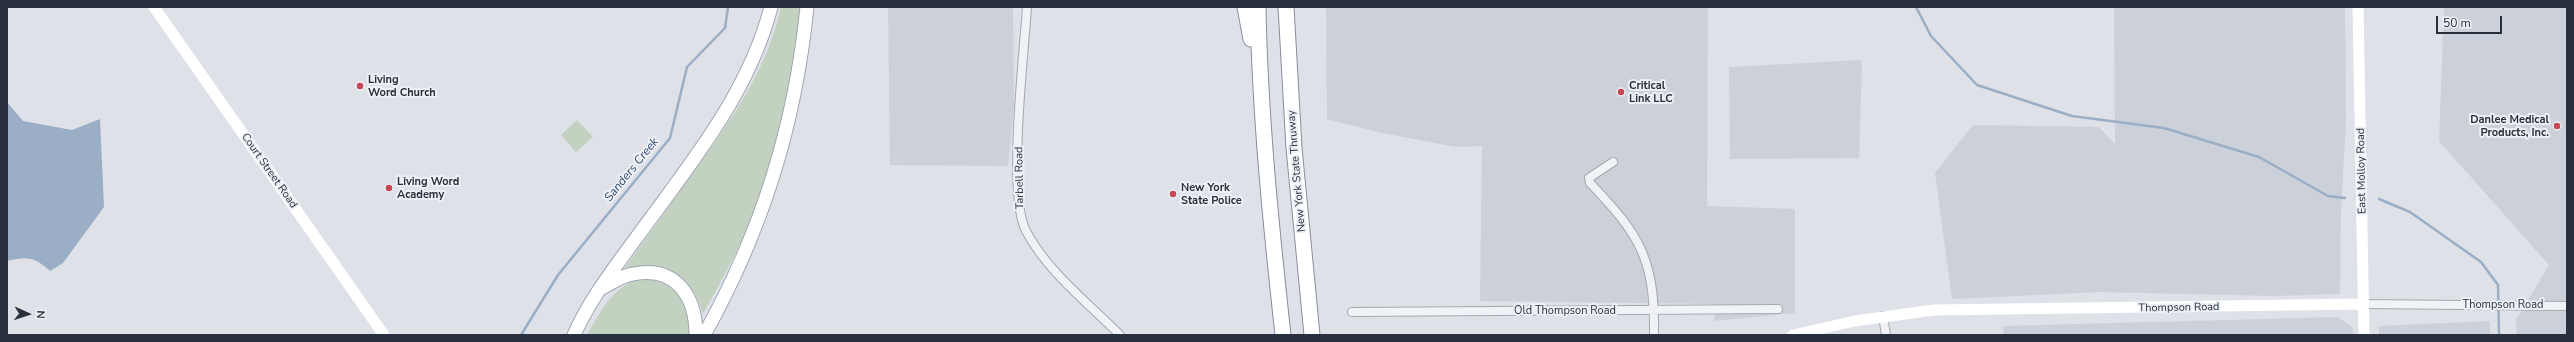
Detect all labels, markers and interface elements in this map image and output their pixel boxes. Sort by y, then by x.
scale bar [2438,8,2504,34]
text: 50 m [2443,15,2471,31]
place label: Living Word Church [368,73,436,99]
place label: Critical Link LLC [1629,79,1673,105]
marker: Living Word Church [355,81,365,91]
marker: Critical Link LLC [1616,87,1626,97]
street label: New York State Thruway [1285,109,1309,233]
place label: Danlee Medical Products, Inc. [2470,113,2549,139]
marker: Danlee Medical Products, Inc. [2552,121,2562,131]
street label: East Molloy Road [2355,128,2369,214]
street label: Court Street Road [238,131,300,211]
water label: Sanders Creek [602,135,662,205]
street label: Tarbell Road [1013,147,1027,209]
place label: Living Word Academy [397,175,459,201]
place label: New York State Police [1181,181,1242,207]
marker: Living Word Academy [384,183,394,193]
marker: New York State Police [1168,189,1178,199]
north arrow [8,294,48,334]
street label: Thompson Road [2463,298,2543,312]
street label: Thompson Road [2138,301,2220,315]
street label: Old Thompson Road [1514,304,1616,318]
text: N [33,310,48,319]

